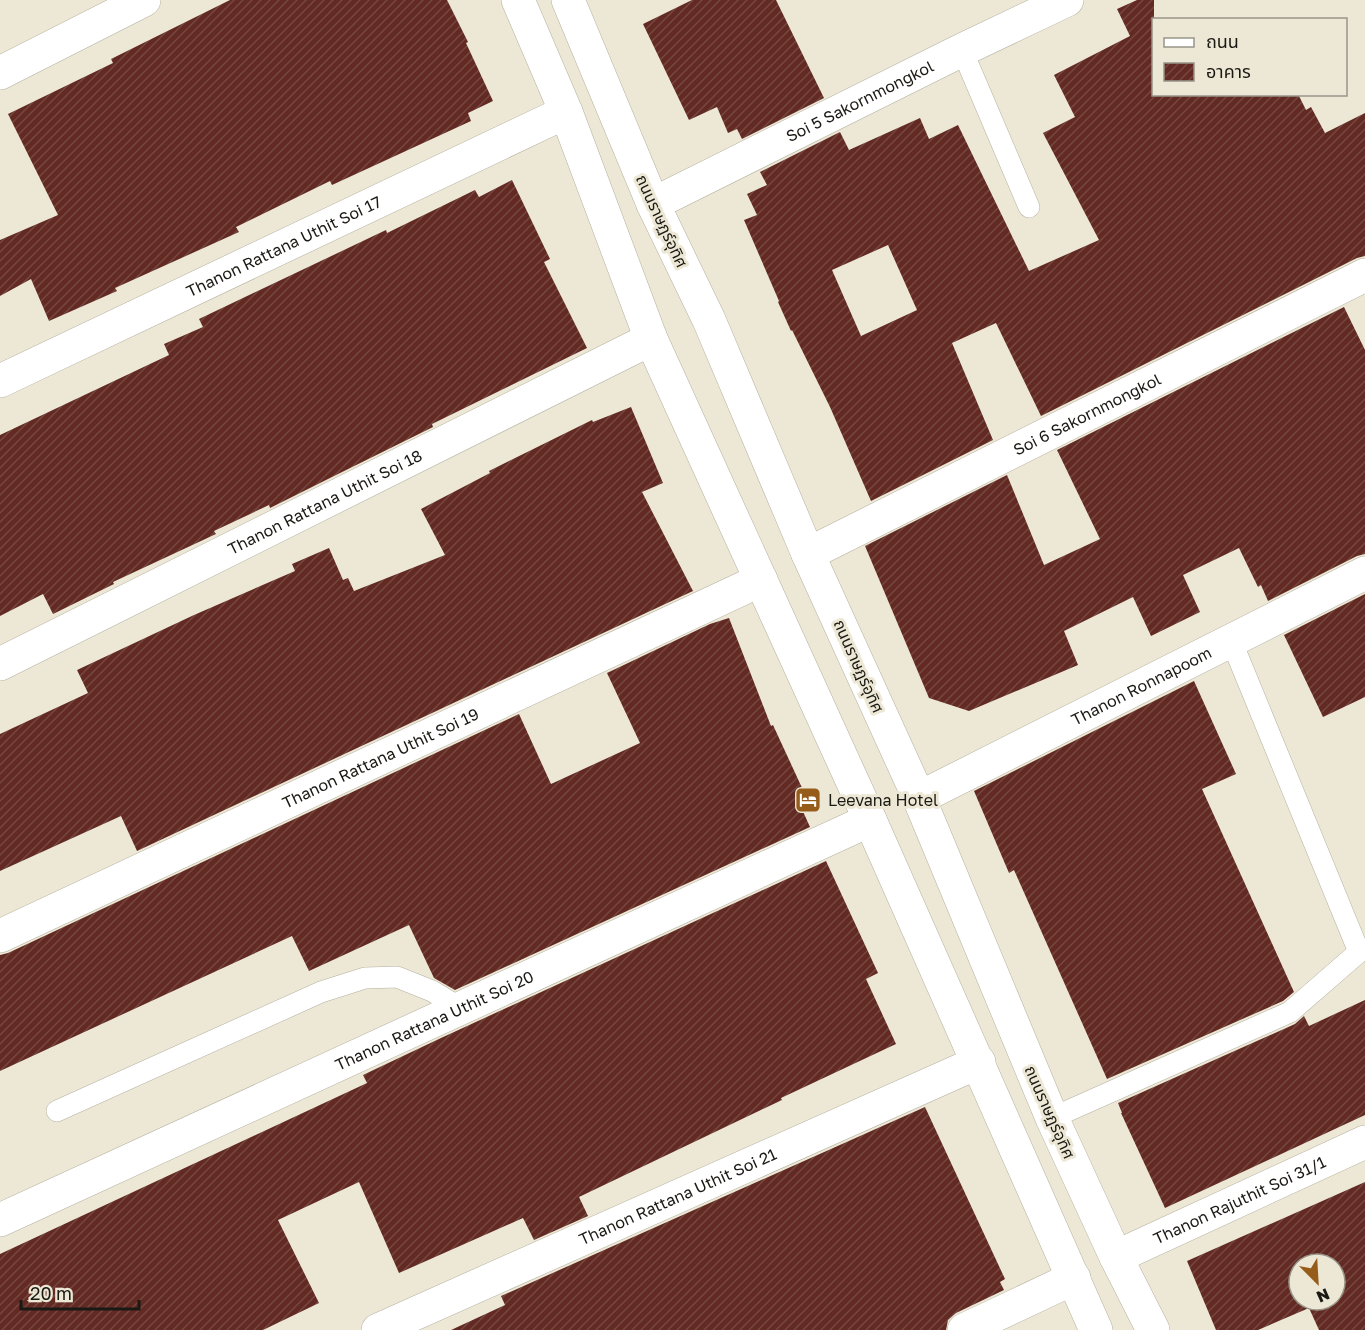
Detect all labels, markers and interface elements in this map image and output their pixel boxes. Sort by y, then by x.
legend [1152,18,1347,96]
text: ถนน [1206,30,1239,52]
street label: Soi 5 Sakornmongkol [783,56,937,146]
text: อาคาร [1206,60,1251,82]
street label: ถนนราษฏร์อุทิศ [632,171,692,271]
street label: Thanon Rattana Uthit Soi 17 [183,191,384,301]
street label: Soi 6 Sakornmongkol [1010,369,1164,460]
street label: Thanon Rattana Uthit Soi 18 [224,445,425,559]
street label: ถนนราษฏร์อุทิศ [829,616,889,716]
street label: Thanon Ronnapoom [1068,642,1215,730]
street label: Thanon Rattana Uthit Soi 19 [279,703,482,813]
hotel icon: Leevana Hotel [793,785,823,815]
place label: Leevana Hotel [828,790,938,810]
street label: Thanon Rattana Uthit Soi 20 [332,966,537,1075]
street label: ถนนราษฏร์อุทิศ [1020,1062,1080,1162]
street label: Thanon Rattana Uthit Soi 21 [576,1144,780,1249]
street label: Thanon Rajuthit Soi 31/1 [1150,1151,1329,1248]
north arrow [1287,1252,1347,1312]
scale bar [21,1273,140,1311]
text: 20 m [30,1282,72,1304]
text: N [1313,1284,1333,1307]

